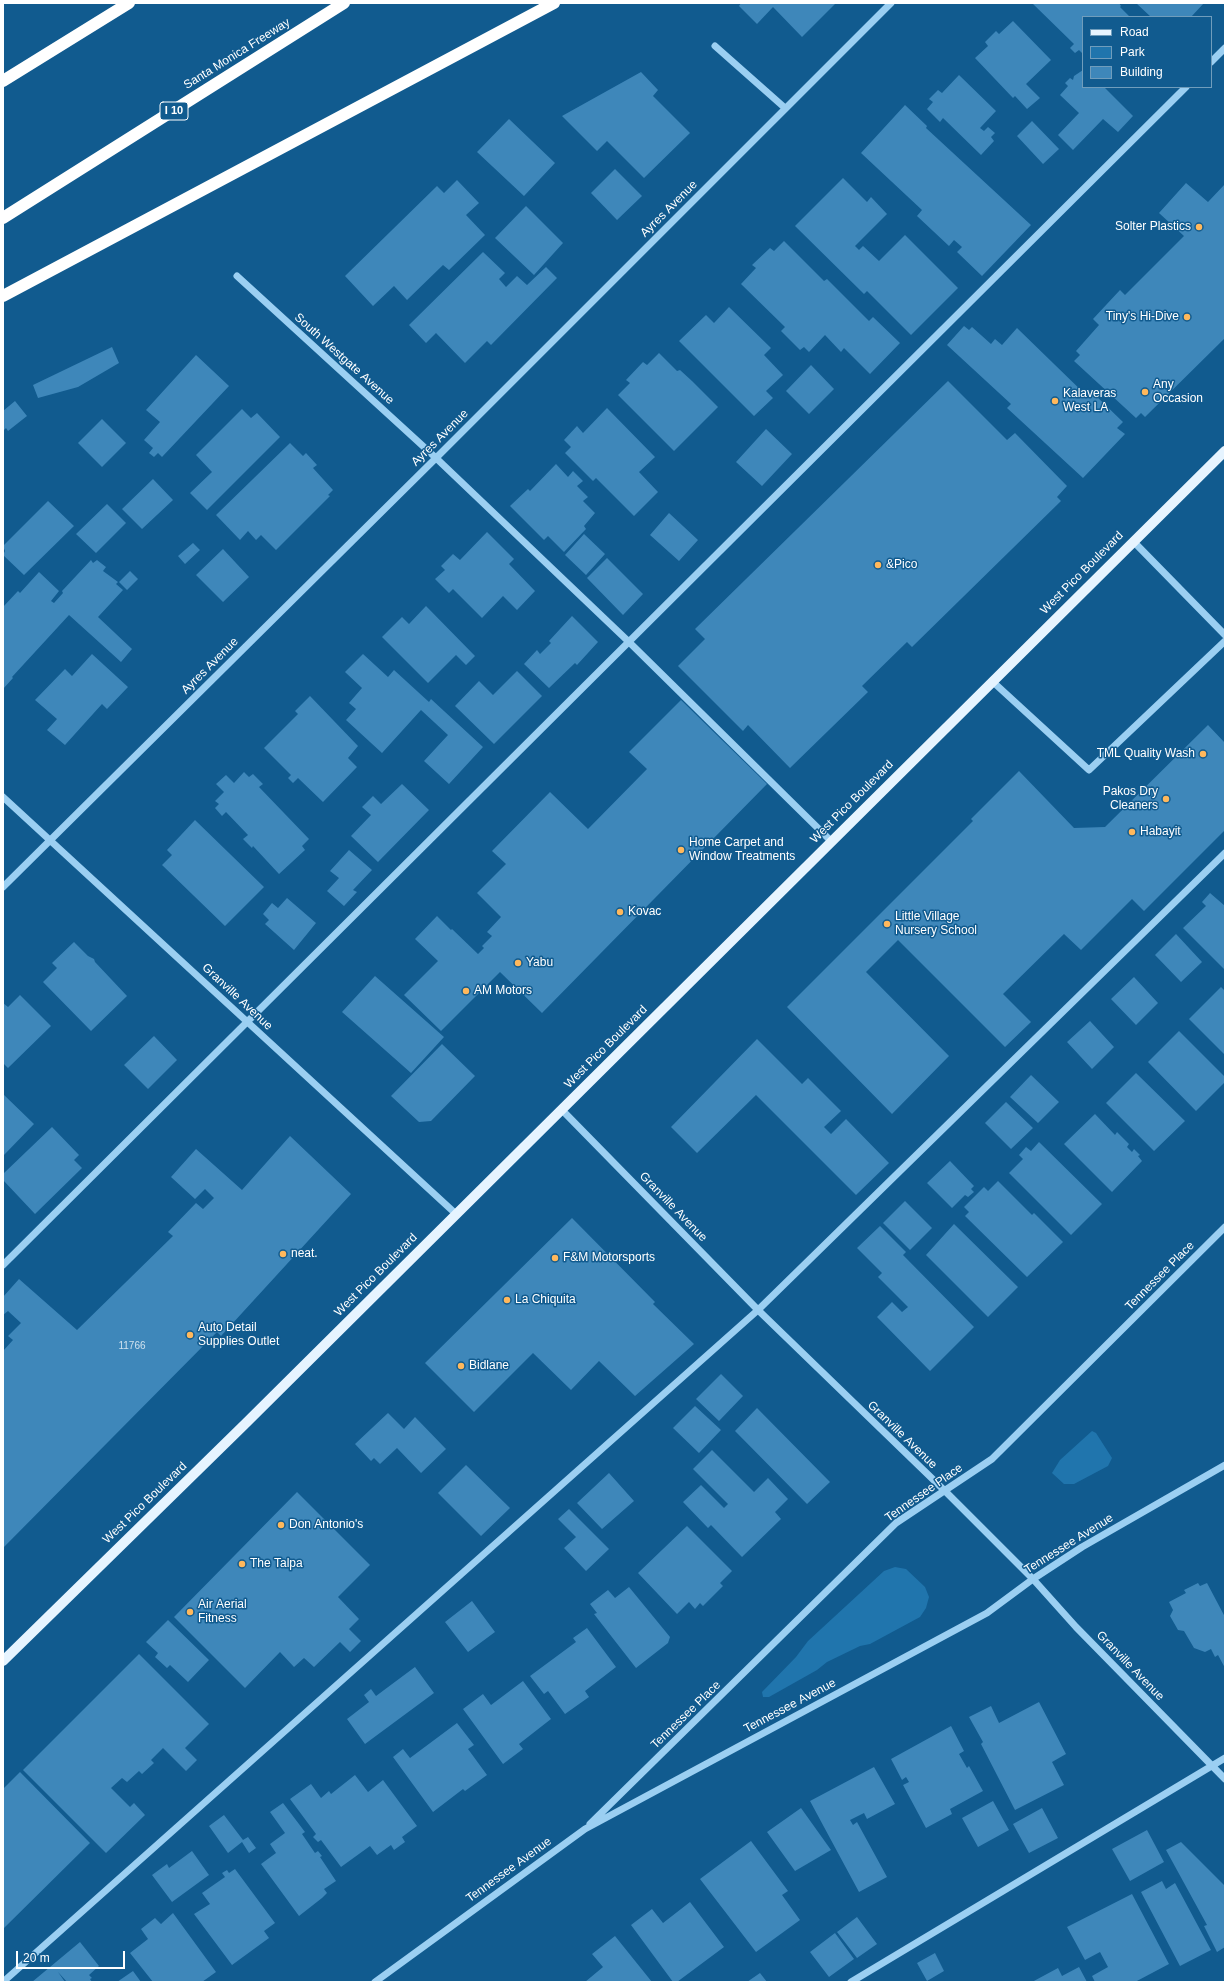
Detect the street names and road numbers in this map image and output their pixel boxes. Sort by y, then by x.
street label: Santa Monica Freeway [181,15,293,93]
road number: I 10 [160,102,188,120]
street label: Ayres Avenue [638,178,700,240]
street label: South Westgate Avenue [291,310,397,408]
street label: Ayres Avenue [409,407,471,469]
street label: West Pico Boulevard [1038,529,1126,617]
street label: Ayres Avenue [179,635,241,697]
street label: West Pico Boulevard [808,758,896,846]
street label: Granville Avenue [199,961,275,1033]
street label: West Pico Boulevard [562,1003,650,1091]
street label: Granville Avenue [636,1169,710,1245]
street label: West Pico Boulevard [332,1231,420,1319]
street label: Tennessee Place [1123,1239,1197,1313]
street label: Granville Avenue [864,1398,940,1472]
street label: West Pico Boulevard [100,1459,190,1547]
street label: Tennessee Place [882,1461,966,1525]
street label: Tennessee Avenue [1022,1511,1116,1577]
street label: Granville Avenue [1093,1628,1167,1704]
street label: Tennessee Avenue [742,1676,838,1736]
street label: Tennessee Place [648,1678,724,1752]
street label: Tennessee Avenue [464,1834,554,1906]

